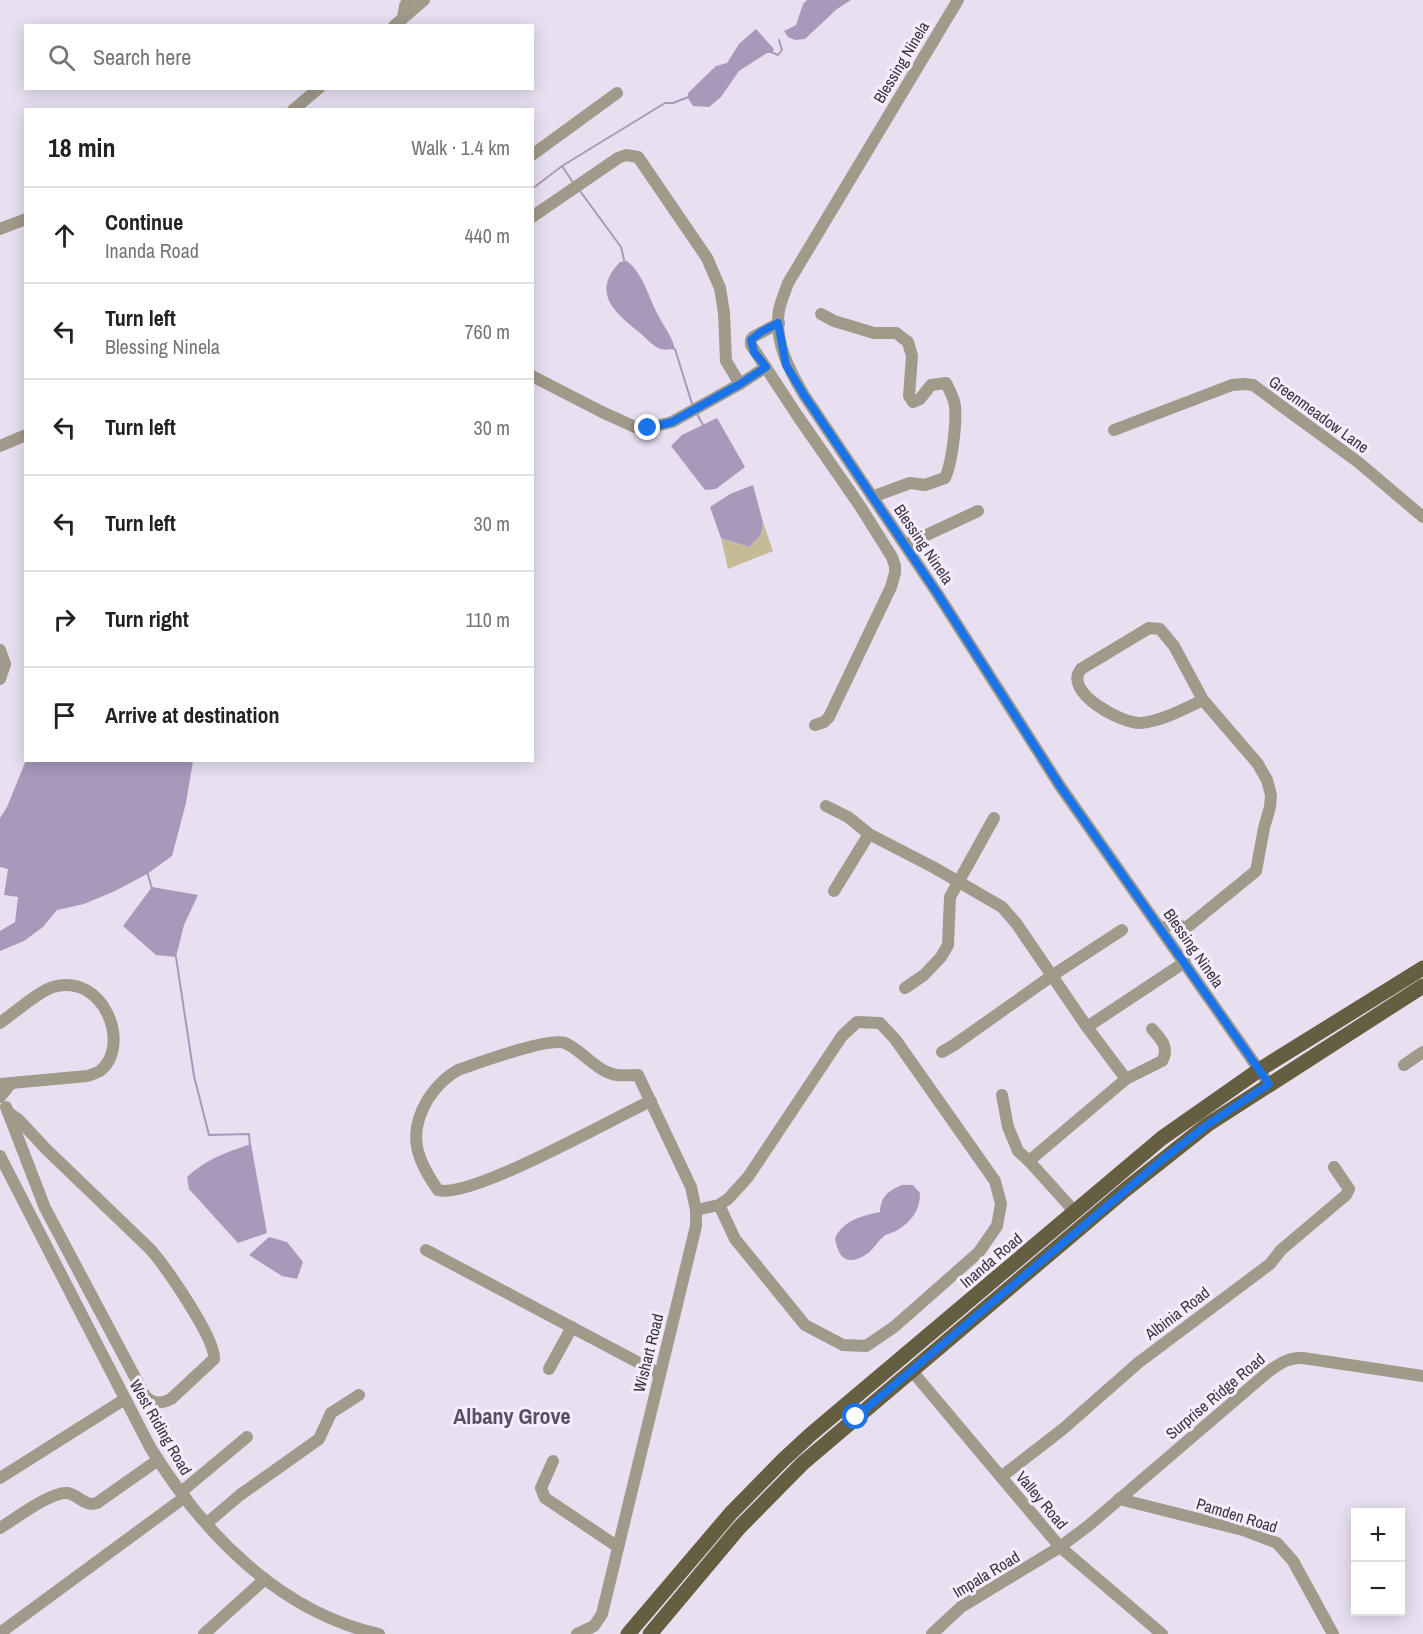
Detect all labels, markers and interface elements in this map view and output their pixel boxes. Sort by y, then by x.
street label: Blessing Ninela [868,16,934,107]
search box [24,24,534,90]
icon: search [45,41,78,74]
text: Search here [93,42,191,72]
text: 18 min [48,130,116,165]
text: Walk · 1.4 km [411,134,510,161]
text: Continue [105,207,183,237]
icon: ahead [48,219,81,252]
text: 440 m [464,222,510,249]
text: Inanda Road [105,237,199,264]
text: Turn left [105,303,176,333]
icon: left [48,315,81,348]
text: 760 m [464,318,510,345]
text: Blessing Ninela [105,333,220,360]
street label: Greenmeadow Lane [1264,370,1374,458]
icon: left [48,411,81,444]
text: Turn left [105,412,176,442]
text: 30 m [474,414,510,441]
route end [634,414,660,440]
street label: Blessing Ninela [889,500,959,589]
icon: left [48,507,81,540]
text: Turn left [105,508,176,538]
text: 30 m [474,510,510,537]
icon: right [48,603,81,636]
text: Turn right [105,604,189,634]
text: 110 m [466,606,510,633]
icon: arrive [48,699,81,732]
text: Arrive at destination [105,700,279,730]
street label: Blessing Ninela [1159,904,1230,993]
street label: Inanda Road [955,1227,1027,1293]
street label: Albinia Road [1139,1281,1214,1345]
street label: Wishart Road [628,1311,668,1395]
street label: Surprise Ridge Road [1161,1348,1269,1444]
street label: West Riding Road [125,1375,197,1479]
district label: Albany Grove [453,1401,571,1431]
route start [842,1403,868,1429]
street label: Valley Road [1011,1466,1073,1534]
street label: Pamden Road [1194,1492,1280,1538]
map controls [1351,1508,1405,1616]
button: + [1351,1508,1405,1562]
street label: Impala Road [948,1545,1024,1603]
button: − [1351,1562,1405,1616]

